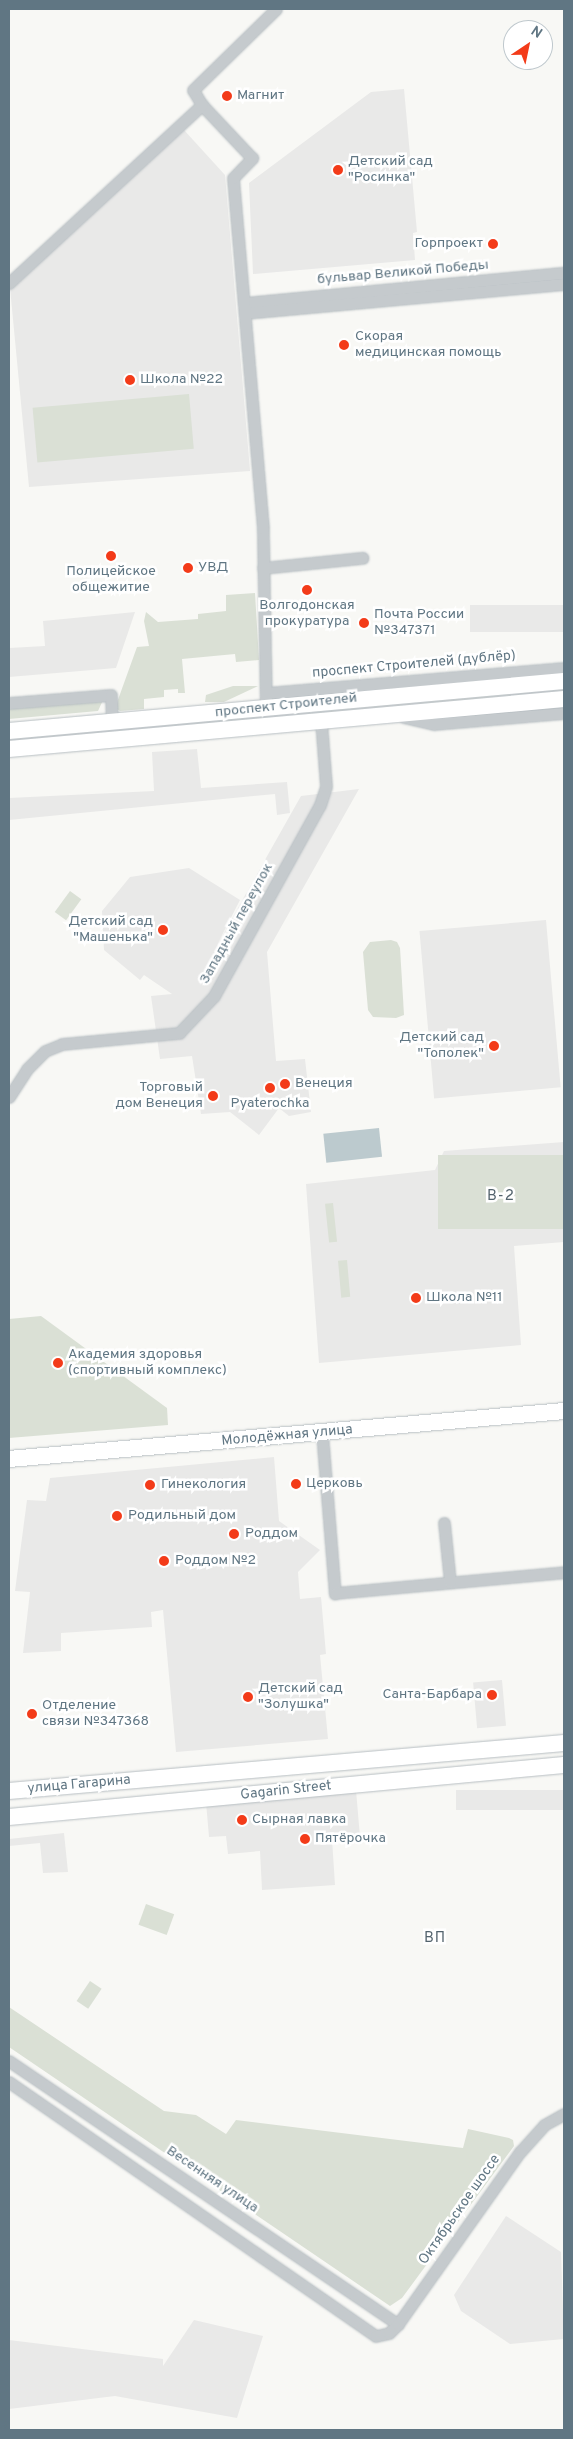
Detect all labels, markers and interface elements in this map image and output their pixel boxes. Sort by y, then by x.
north arrow [503,20,553,70]
text: N [527,23,545,43]
place label: Магнит [237,88,284,104]
marker: Магнит [221,90,233,102]
place label: Детский сад "Росинка" [348,154,433,186]
marker: Детский сад "Росинка" [332,164,344,176]
place label: Горпроект [414,236,483,252]
marker: Горпроект [487,238,499,250]
street label: бульвар Великой Победы [317,257,489,289]
place label: Скорая медицинская помощь [355,329,501,362]
marker: Скорая медицинская помощь [337,338,351,352]
place label: Школа №22 [140,372,223,388]
marker: Школа №22 [124,374,136,386]
marker: Полицейское общежитие [105,550,117,562]
place label: УВД [198,560,228,576]
marker: УВД [182,562,194,574]
place label: Полицейское общежитие [66,564,156,596]
marker: Волгодонская прокуратура [301,584,313,596]
place label: Волгодонская прокуратура [259,598,355,630]
place label: Почта России №347371 [374,607,464,640]
marker: Почта России №347371 [358,617,370,629]
street label: проспект Строителей (дублёр) [312,648,516,682]
street label: проспект Строителей [214,690,358,722]
street label: Западный переулок [197,861,277,987]
place label: Детский сад "Машенька" [68,914,153,946]
marker: Детский сад "Машенька" [157,924,169,936]
place label: Детский сад "Тополек" [399,1030,484,1062]
marker: Детский сад "Тополек" [488,1040,500,1052]
place label: Венеция [295,1076,353,1092]
marker: Венеция [279,1078,291,1090]
place label: Торговый дом Венеция [115,1080,203,1112]
marker: Pyaterochka [264,1082,276,1094]
marker: Торговый дом Венеция [207,1090,219,1102]
place label: Pyaterochka [231,1096,309,1112]
district label: В-2 [487,1188,515,1206]
place label: Школа №11 [426,1290,502,1306]
marker: Школа №11 [410,1292,422,1304]
place label: Академия здоровья (спортивный комплекс) [68,1347,227,1380]
marker: Академия здоровья (спортивный комплекс) [52,1357,64,1369]
street label: Молодёжная улица [221,1422,353,1450]
place label: Церковь [306,1476,363,1492]
place label: Гинекология [161,1477,246,1493]
marker: Гинекология [143,1478,157,1492]
marker: Церковь [290,1478,302,1490]
place label: Родильный дом [128,1508,236,1524]
marker: Родильный дом [110,1509,124,1523]
place label: Роддом [245,1526,298,1542]
marker: Роддом [227,1527,241,1541]
place label: Роддом №2 [175,1553,256,1569]
marker: Роддом №2 [157,1554,171,1568]
place label: Детский сад "Золушка" [258,1681,343,1714]
place label: Санта-Барбара [382,1687,482,1703]
marker: Санта-Барбара [486,1689,498,1701]
marker: Детский сад "Золушка" [242,1691,254,1703]
place label: Отделение связи №347368 [42,1698,149,1730]
marker: Отделение связи №347368 [26,1708,38,1720]
street label: улица Гагарина [27,1772,131,1798]
street label: Gagarin Street [240,1778,332,1804]
place label: Сырная лавка [252,1812,346,1828]
marker: Сырная лавка [236,1814,248,1826]
place label: Пятёрочка [315,1831,386,1847]
marker: Пятёрочка [299,1833,311,1845]
district label: ВП [424,1930,446,1948]
street label: Весенняя улица [163,2143,261,2217]
street label: Октябрьское шоссе [416,2152,504,2268]

